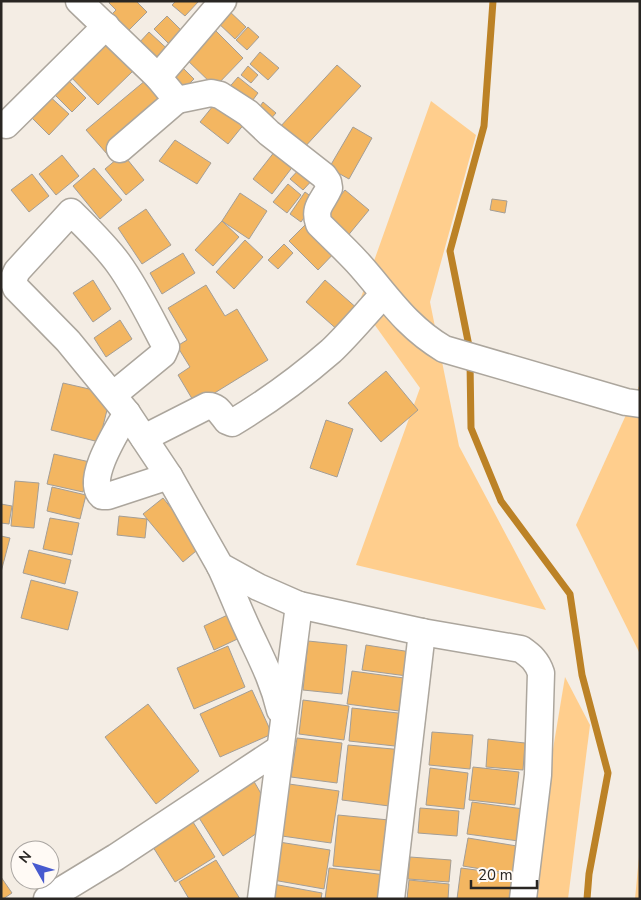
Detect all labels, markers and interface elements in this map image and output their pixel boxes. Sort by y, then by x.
north arrow [10,840,60,890]
text: N [15,847,36,867]
scale bar [471,858,537,890]
text: 20 m [478,865,513,885]

